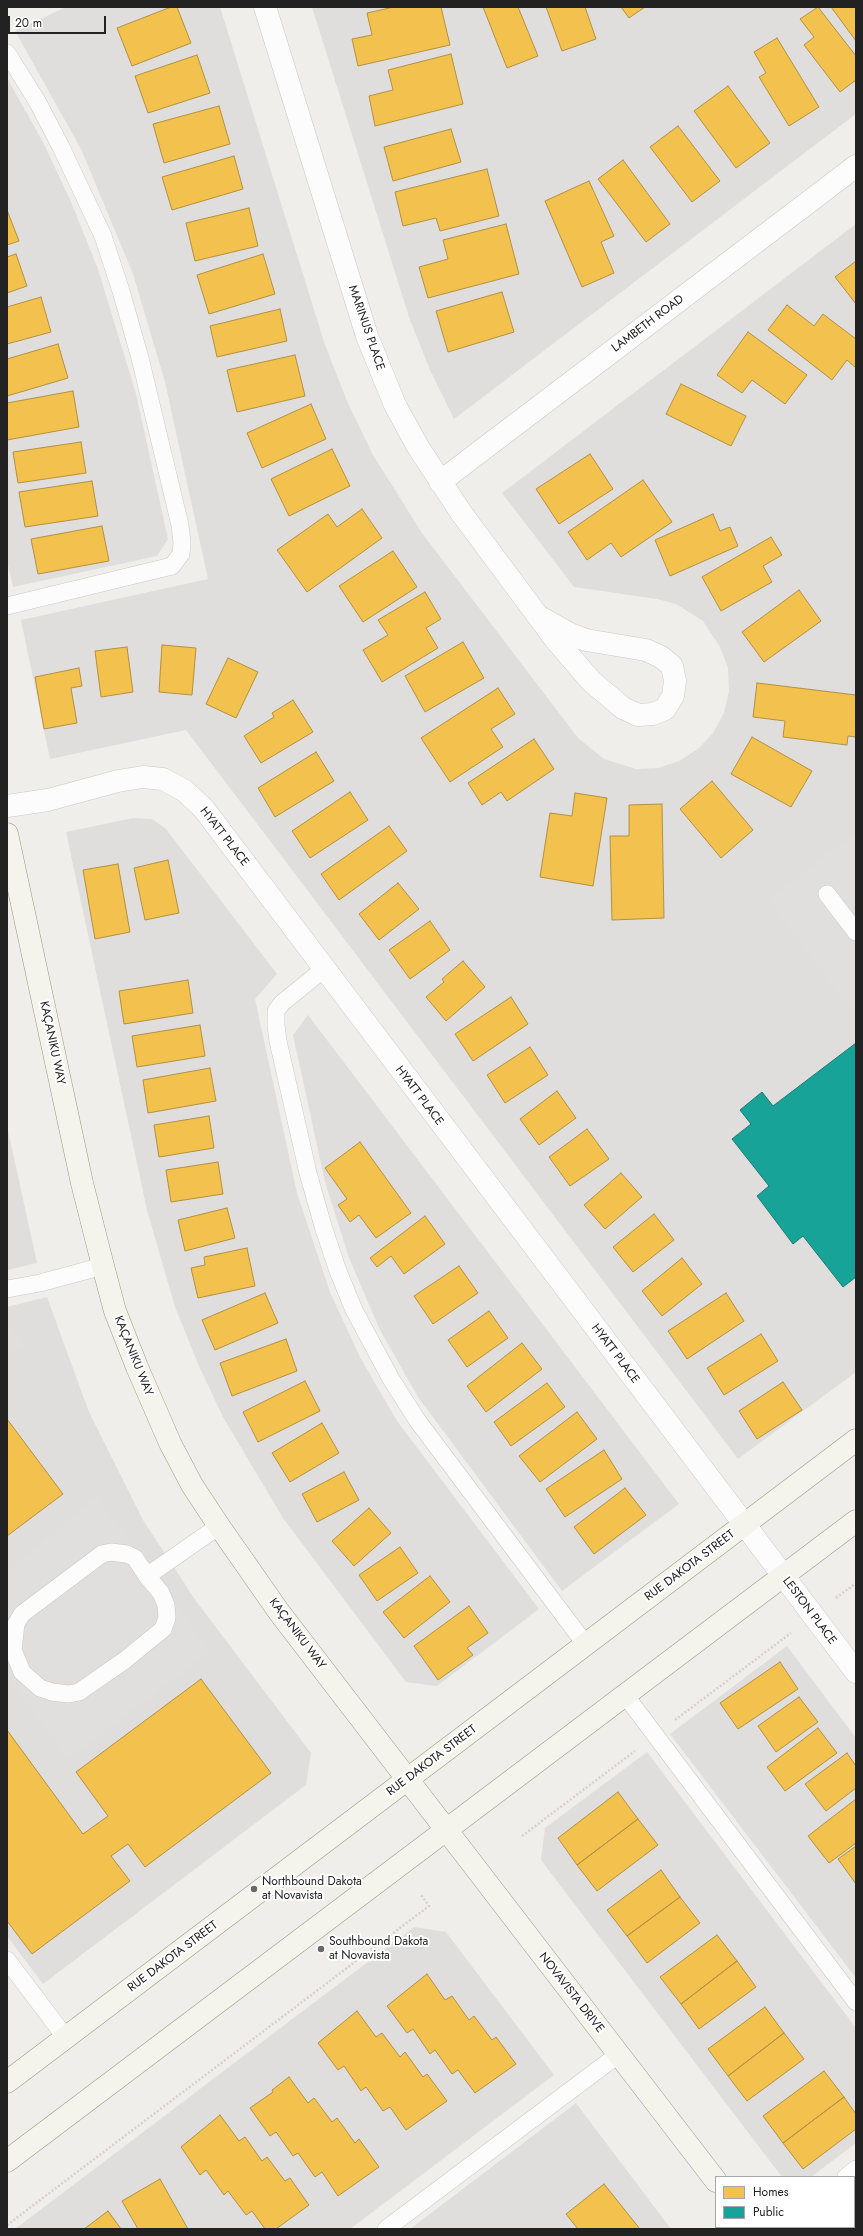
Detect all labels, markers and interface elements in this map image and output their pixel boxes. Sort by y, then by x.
scale bar [10,8,108,34]
text: 20 m [15,14,42,32]
street label: MARINUS PLACE [345,284,387,372]
street label: LAMBETH ROAD [609,292,687,356]
street label: HYATT PLACE [196,805,252,869]
street label: KAÇANIKU WAY [36,1000,68,1086]
street label: HYATT PLACE [392,1063,446,1129]
street label: KAÇANIKU WAY [110,1314,156,1398]
street label: HYATT PLACE [588,1321,642,1387]
street label: RUE DAKOTA STREET [642,1527,738,1605]
street label: LESTON PLACE [779,1574,839,1648]
street label: KAÇANIKU WAY [266,1596,328,1672]
street label: RUE DAKOTA STREET [384,1722,480,1800]
place label: Northbound Dakota at Novavista [262,1875,362,1903]
marker: Northbound Dakota at Novavista [249,1884,259,1894]
street label: RUE DAKOTA STREET [125,1918,221,1996]
place label: Southbound Dakota at Novavista [329,1935,428,1963]
marker: Southbound Dakota at Novavista [316,1944,326,1954]
street label: NOVAVISTA DRIVE [535,1950,607,2036]
legend [715,2176,855,2228]
text: Homes [753,2183,789,2201]
text: Public [753,2203,784,2221]

